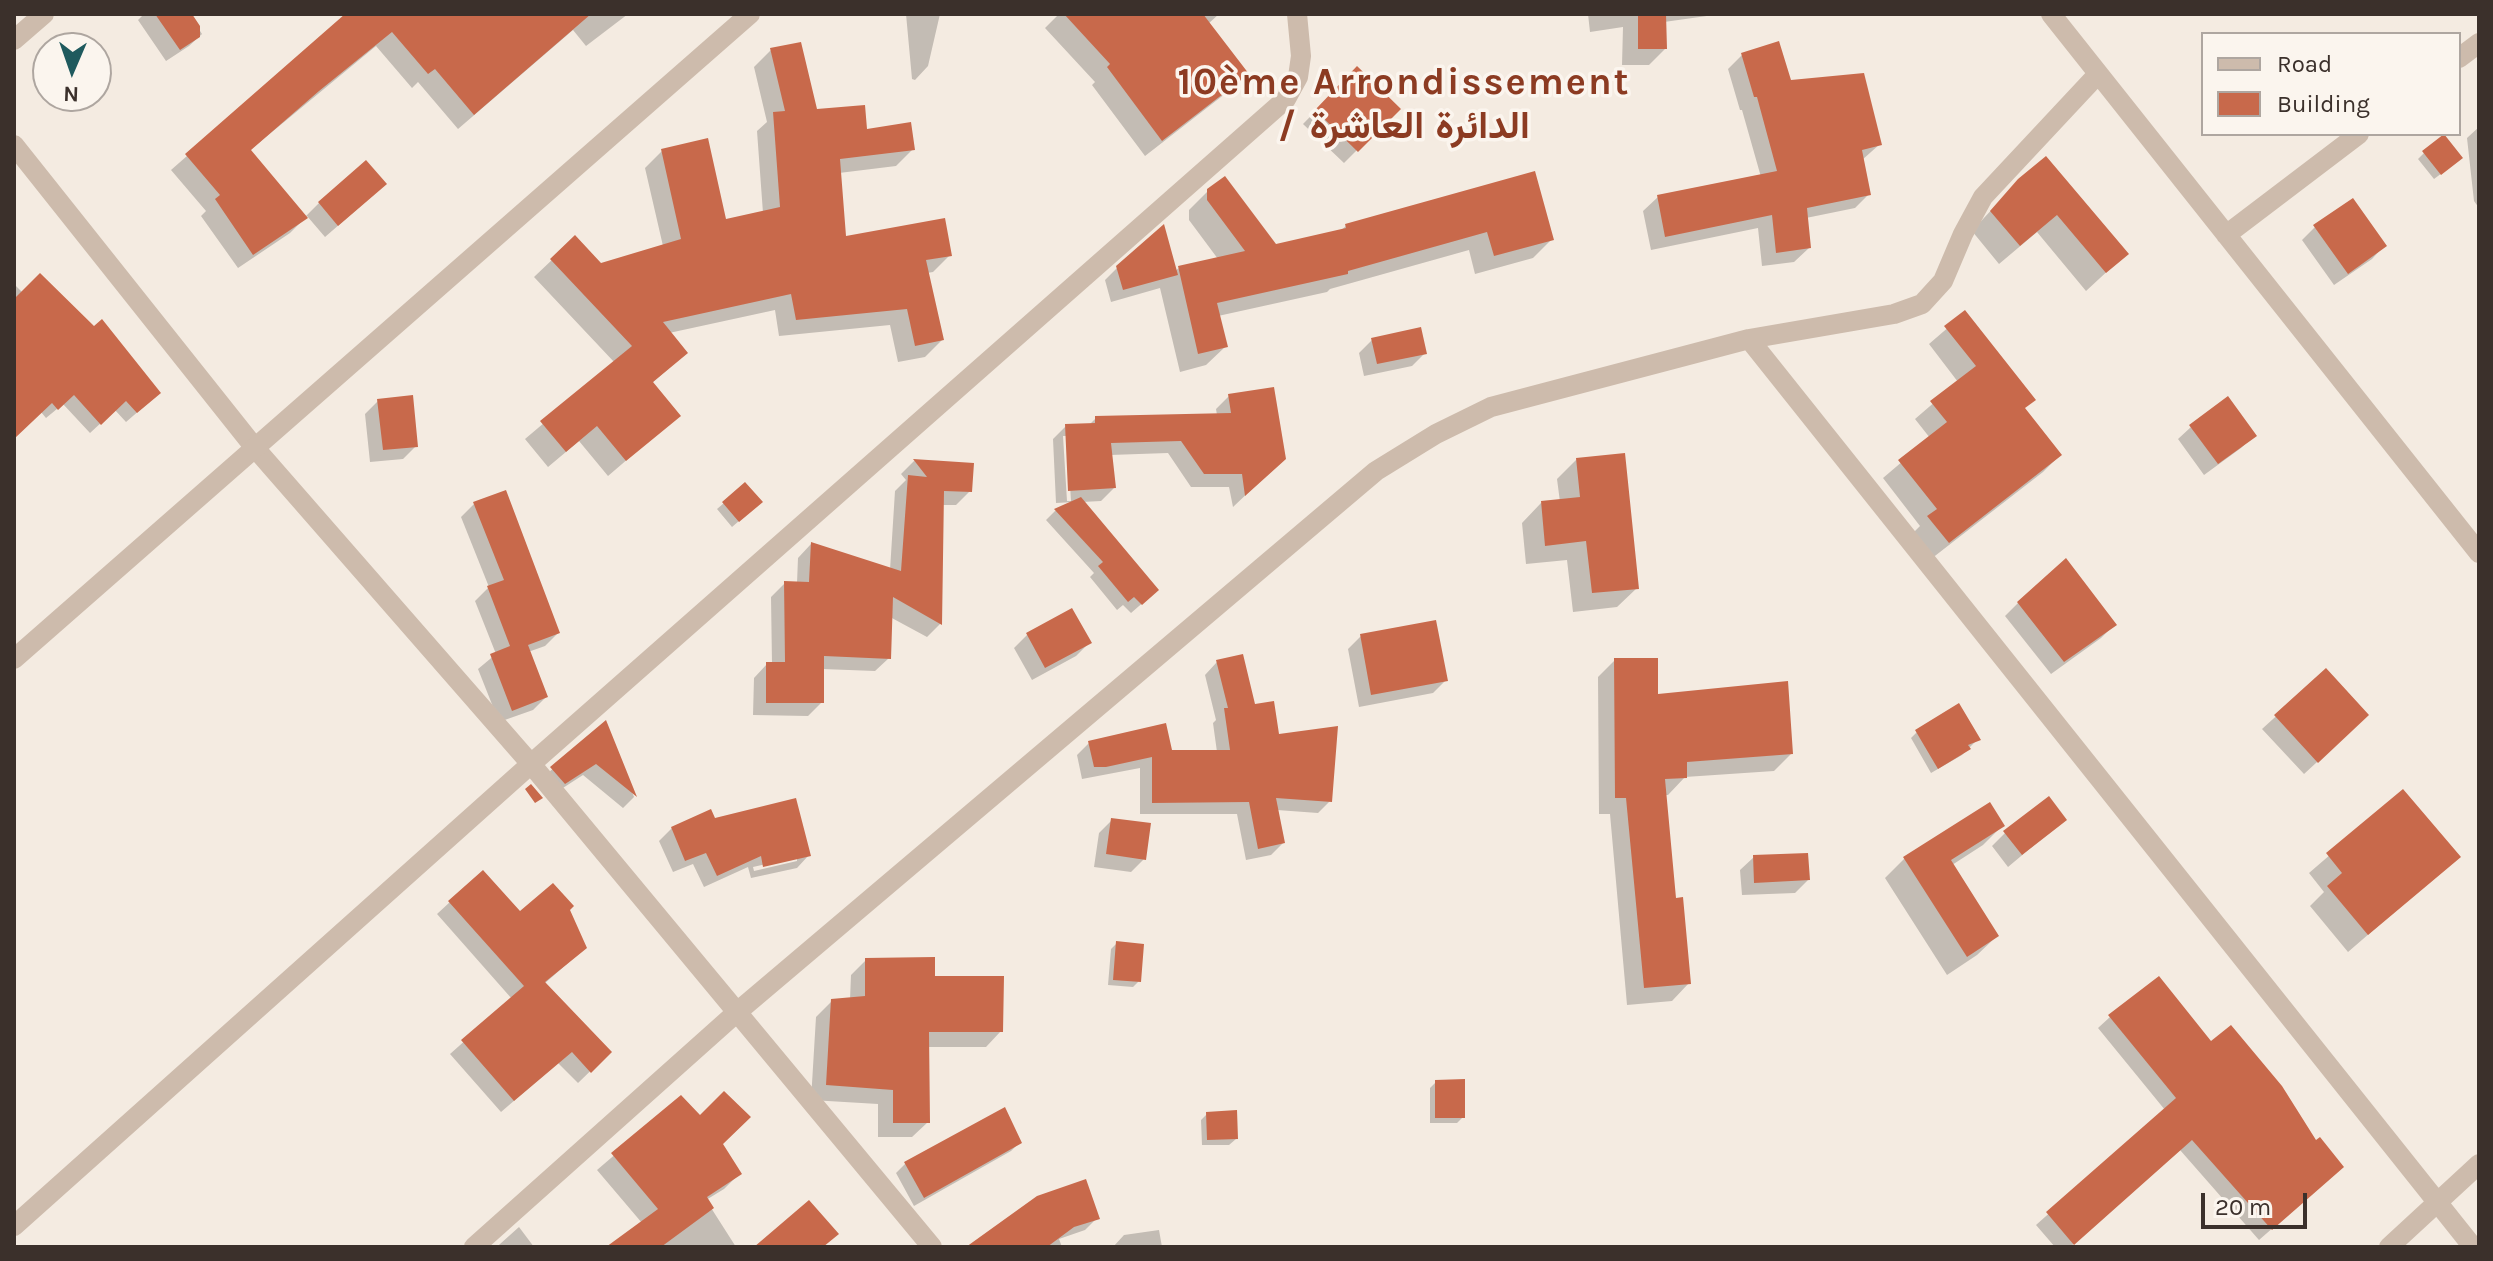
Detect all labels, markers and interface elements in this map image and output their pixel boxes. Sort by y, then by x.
north arrow [32,32,112,112]
legend [2201,32,2461,136]
text: Road [2277,50,2332,78]
district label: 10ème Arrondissement / الدائرة العاشرة [1177,60,1631,150]
text: N [63,81,80,107]
text: Building [2277,90,2370,118]
scale bar [2205,1177,2311,1227]
text: 20 m [2215,1193,2271,1221]

